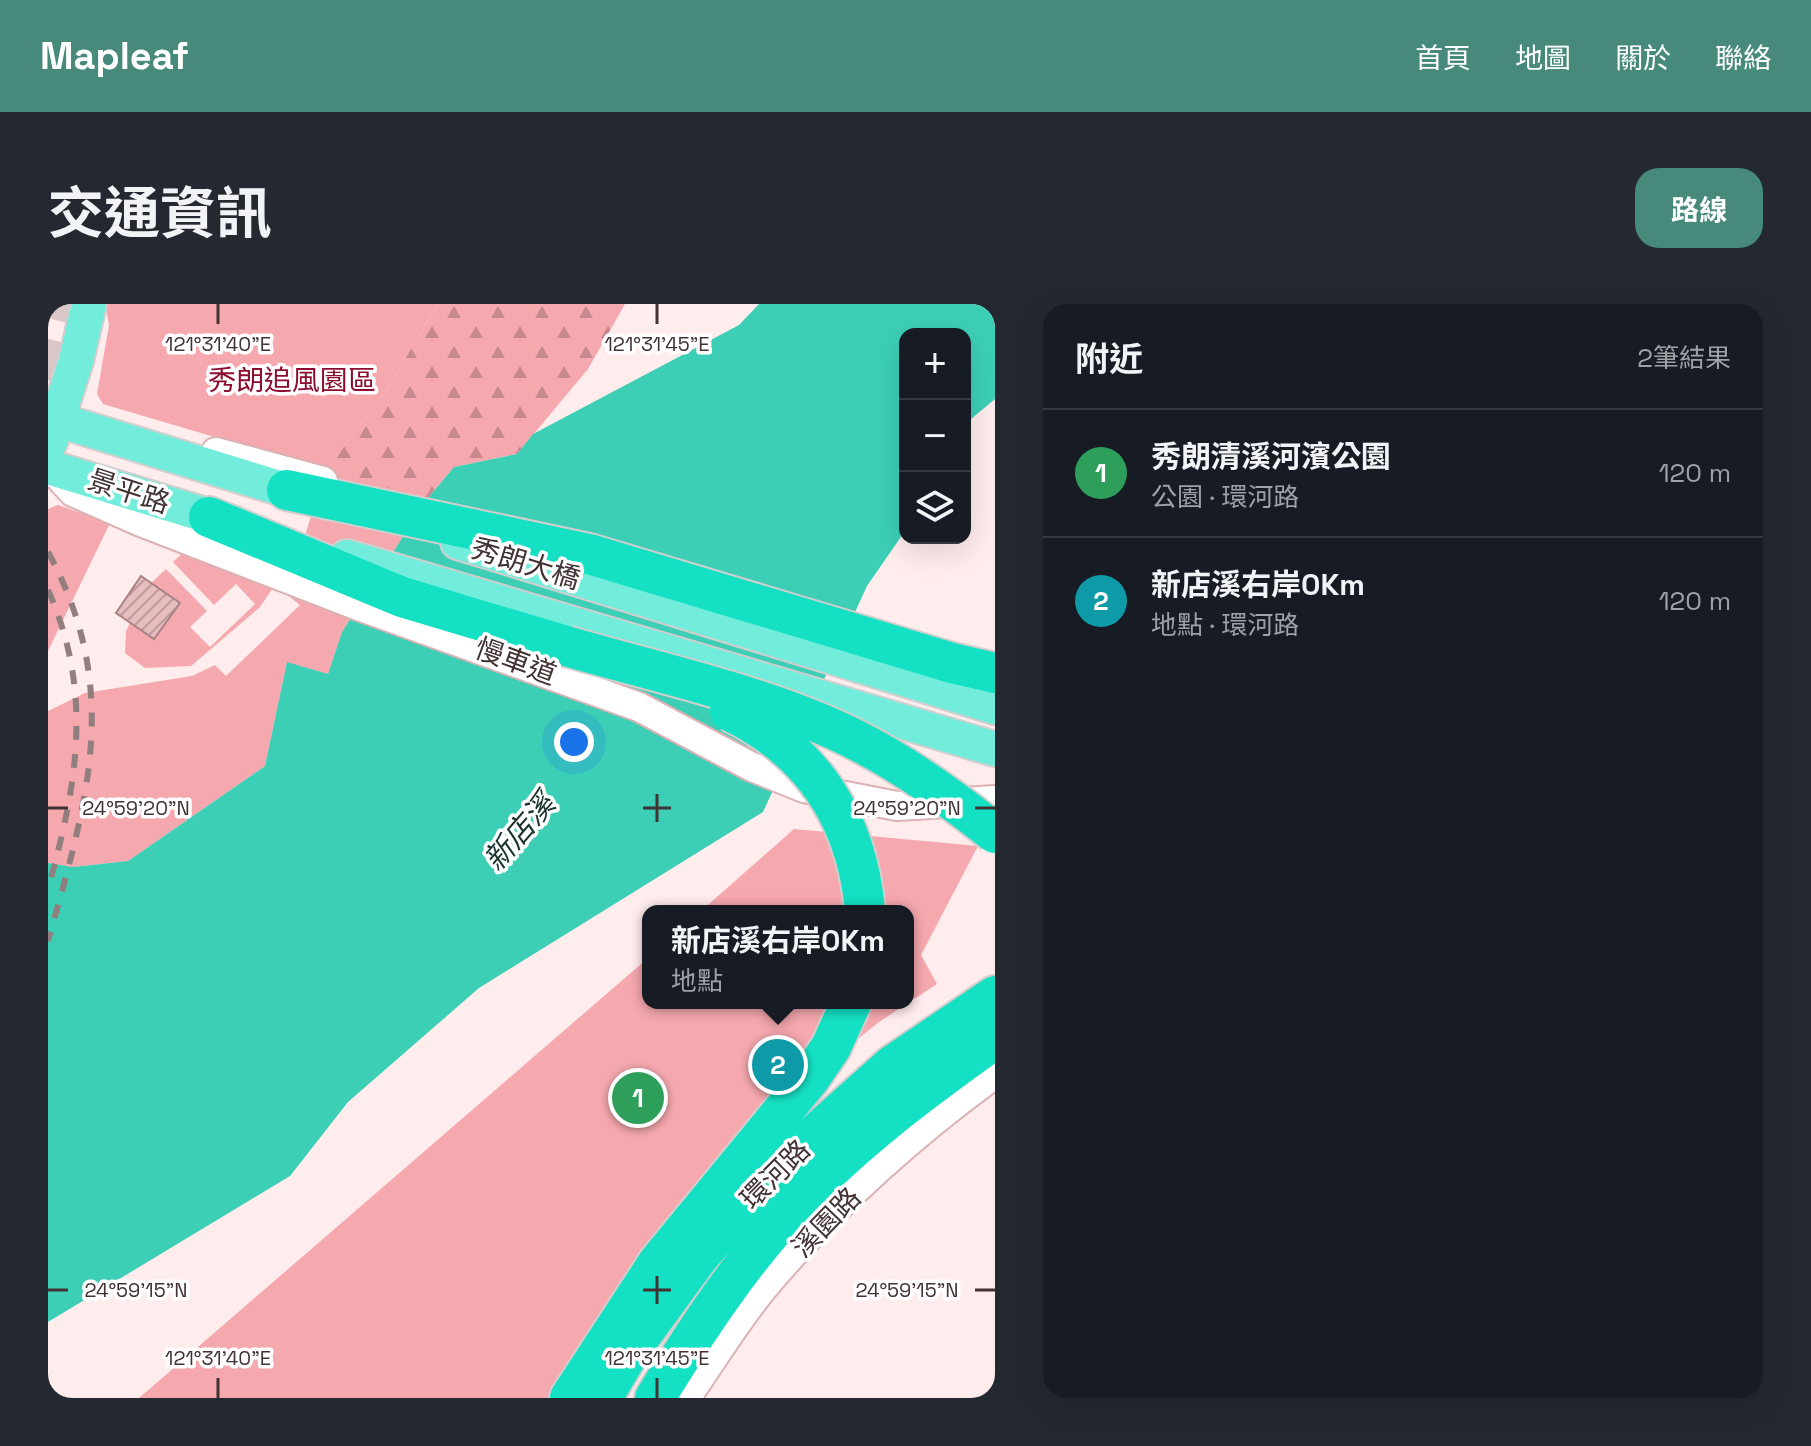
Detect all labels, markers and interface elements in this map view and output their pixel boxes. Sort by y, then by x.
text: Mapleaf [40,32,189,80]
text: 首頁 [1415,40,1471,76]
text: 地圖 [1515,40,1571,76]
text: 關於 [1615,40,1671,76]
text: 聯絡 [1715,40,1771,76]
button: 路線 [1635,168,1763,248]
text: 交通資訊 [48,178,272,249]
map controls [899,328,971,544]
button: + [899,328,971,400]
text: 121°31'40"E [165,331,271,357]
text: 121°31'45"E [605,331,709,357]
text: 附近 [1075,338,1143,381]
text: 2筆結果 [1637,341,1731,375]
park label: 秀朗追風園區 [208,362,376,398]
button: − [899,400,971,472]
text: 秀朗清溪河濱公園 [1151,437,1391,476]
text: 1 [1095,456,1107,490]
text: 120 m [1659,456,1731,490]
street label: 景平路 [83,461,175,521]
button: layers [899,472,971,544]
text: 公園 · 環河路 [1151,480,1299,514]
street label: 秀朗大橋 [467,529,585,597]
text: 新店溪右岸0Km [1151,565,1365,604]
text: 2 [1093,584,1109,618]
text: 120 m [1659,584,1731,618]
text: 地點 · 環河路 [1151,608,1299,642]
street label: 慢車道 [470,630,562,692]
your location [554,722,594,762]
water label: 新店溪 [475,782,566,879]
text: 24°59'20"N [82,795,190,821]
text: 24°59'20"N [853,795,961,821]
popup [642,905,914,1009]
text: 新店溪右岸0Km [671,921,885,960]
text: 地點 [671,964,723,998]
pin: 2 [752,1035,804,1095]
pin: 1 [612,1068,664,1128]
street label: 環河路 [733,1132,817,1216]
street label: 溪園路 [784,1179,868,1265]
text: 24°59'15"N [85,1277,187,1303]
text: 24°59'15"N [856,1277,958,1303]
text: 121°31'40"E [165,1345,271,1371]
text: 121°31'45"E [605,1345,709,1371]

